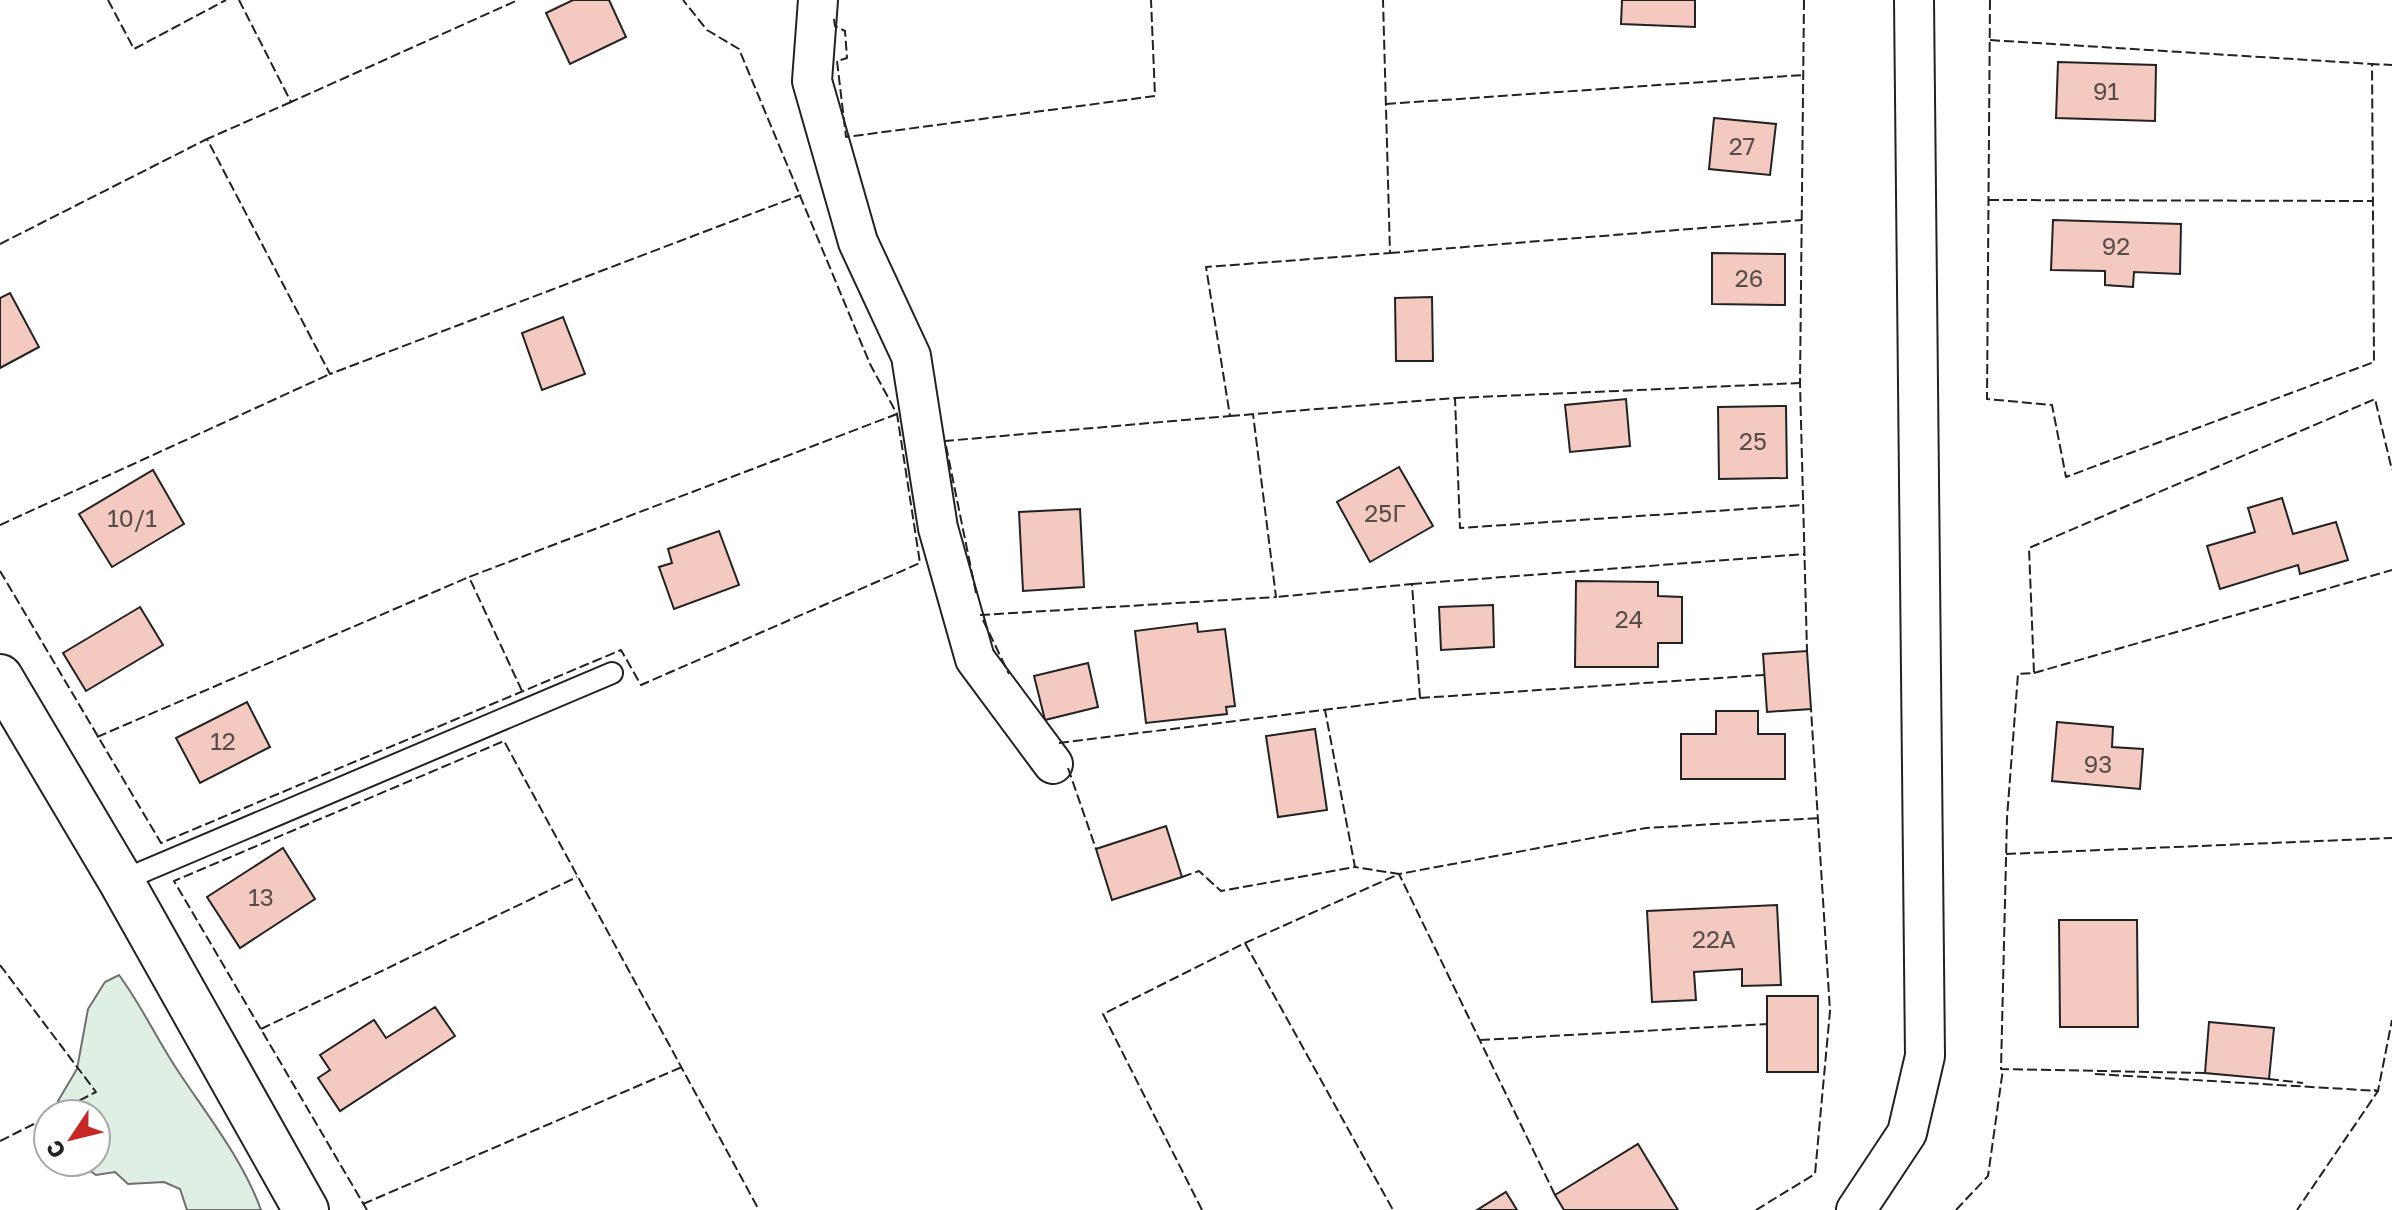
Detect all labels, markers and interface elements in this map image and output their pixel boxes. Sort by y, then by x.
house number: 91 [2093,76,2119,105]
house number: 27 [1729,131,1755,160]
house number: 92 [2102,231,2130,260]
house number: 26 [1735,263,1763,292]
house number: 25 [1739,426,1767,455]
house number: 25Г [1364,498,1406,527]
house number: 10/1 [107,503,157,532]
house number: 24 [1615,604,1643,633]
house number: 12 [210,726,236,755]
house number: 93 [2084,749,2112,778]
house number: 13 [248,882,274,911]
house number: 22А [1692,924,1736,953]
north arrow [32,1098,112,1178]
text: С [40,1136,71,1164]

